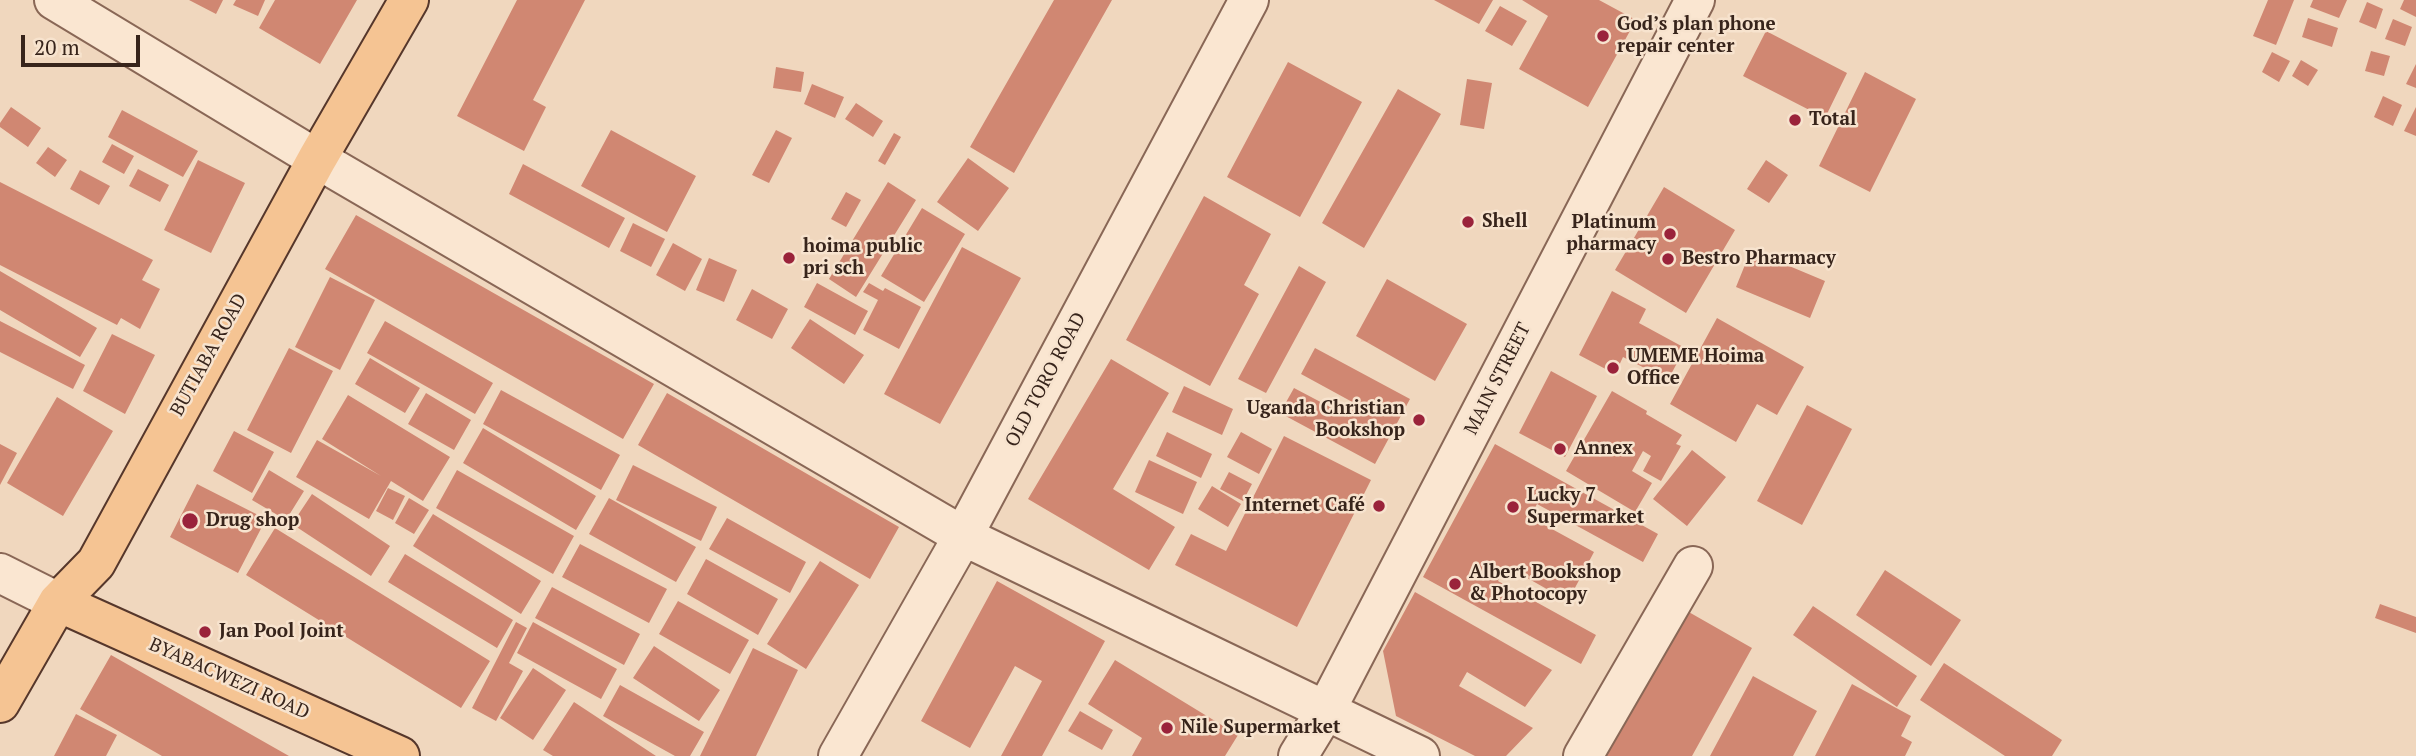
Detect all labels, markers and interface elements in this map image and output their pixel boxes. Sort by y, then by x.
place label: God’s plan phone repair center [1617,14,1776,58]
scale bar [24,21,144,65]
marker: God’s plan phone repair center [1595,28,1611,44]
text: 20 m [34,33,80,61]
place label: Total [1809,109,1856,131]
marker: Total [1787,112,1803,128]
place label: Shell [1482,211,1528,233]
place label: Platinum pharmacy [1566,212,1656,256]
marker: Shell [1460,214,1476,230]
marker: Platinum pharmacy [1662,226,1678,242]
place label: hoima public pri sch [803,236,922,280]
place label: Bestro Pharmacy [1682,248,1836,270]
marker: hoima public pri sch [781,250,797,266]
marker: Bestro Pharmacy [1660,251,1676,267]
street label: BUTIABA ROAD [166,290,252,420]
street label: OLD TORO ROAD [1001,309,1091,451]
street label: MAIN STREET [1460,319,1536,439]
place label: UMEME Hoima Office [1627,346,1764,390]
marker: UMEME Hoima Office [1605,360,1621,376]
place label: Uganda Christian Bookshop [1246,398,1405,442]
marker: Uganda Christian Bookshop [1411,412,1427,428]
place label: Annex [1574,438,1633,460]
marker: Annex [1552,441,1568,457]
place label: Lucky 7 Supermarket [1527,485,1644,529]
place label: Internet Café [1245,495,1365,517]
marker: Internet Café [1371,498,1387,514]
marker: Lucky 7 Supermarket [1505,499,1521,515]
place label: Drug shop [206,510,299,532]
marker: Drug shop [180,511,200,531]
place label: Albert Bookshop & Photocopy [1469,562,1621,606]
marker: Albert Bookshop & Photocopy [1447,576,1463,592]
place label: Jan Pool Joint [219,621,344,643]
marker: Jan Pool Joint [197,624,213,640]
street label: BYABACWEZI ROAD [145,633,313,725]
place label: Nile Supermarket [1181,717,1341,739]
marker: Nile Supermarket [1159,720,1175,736]

